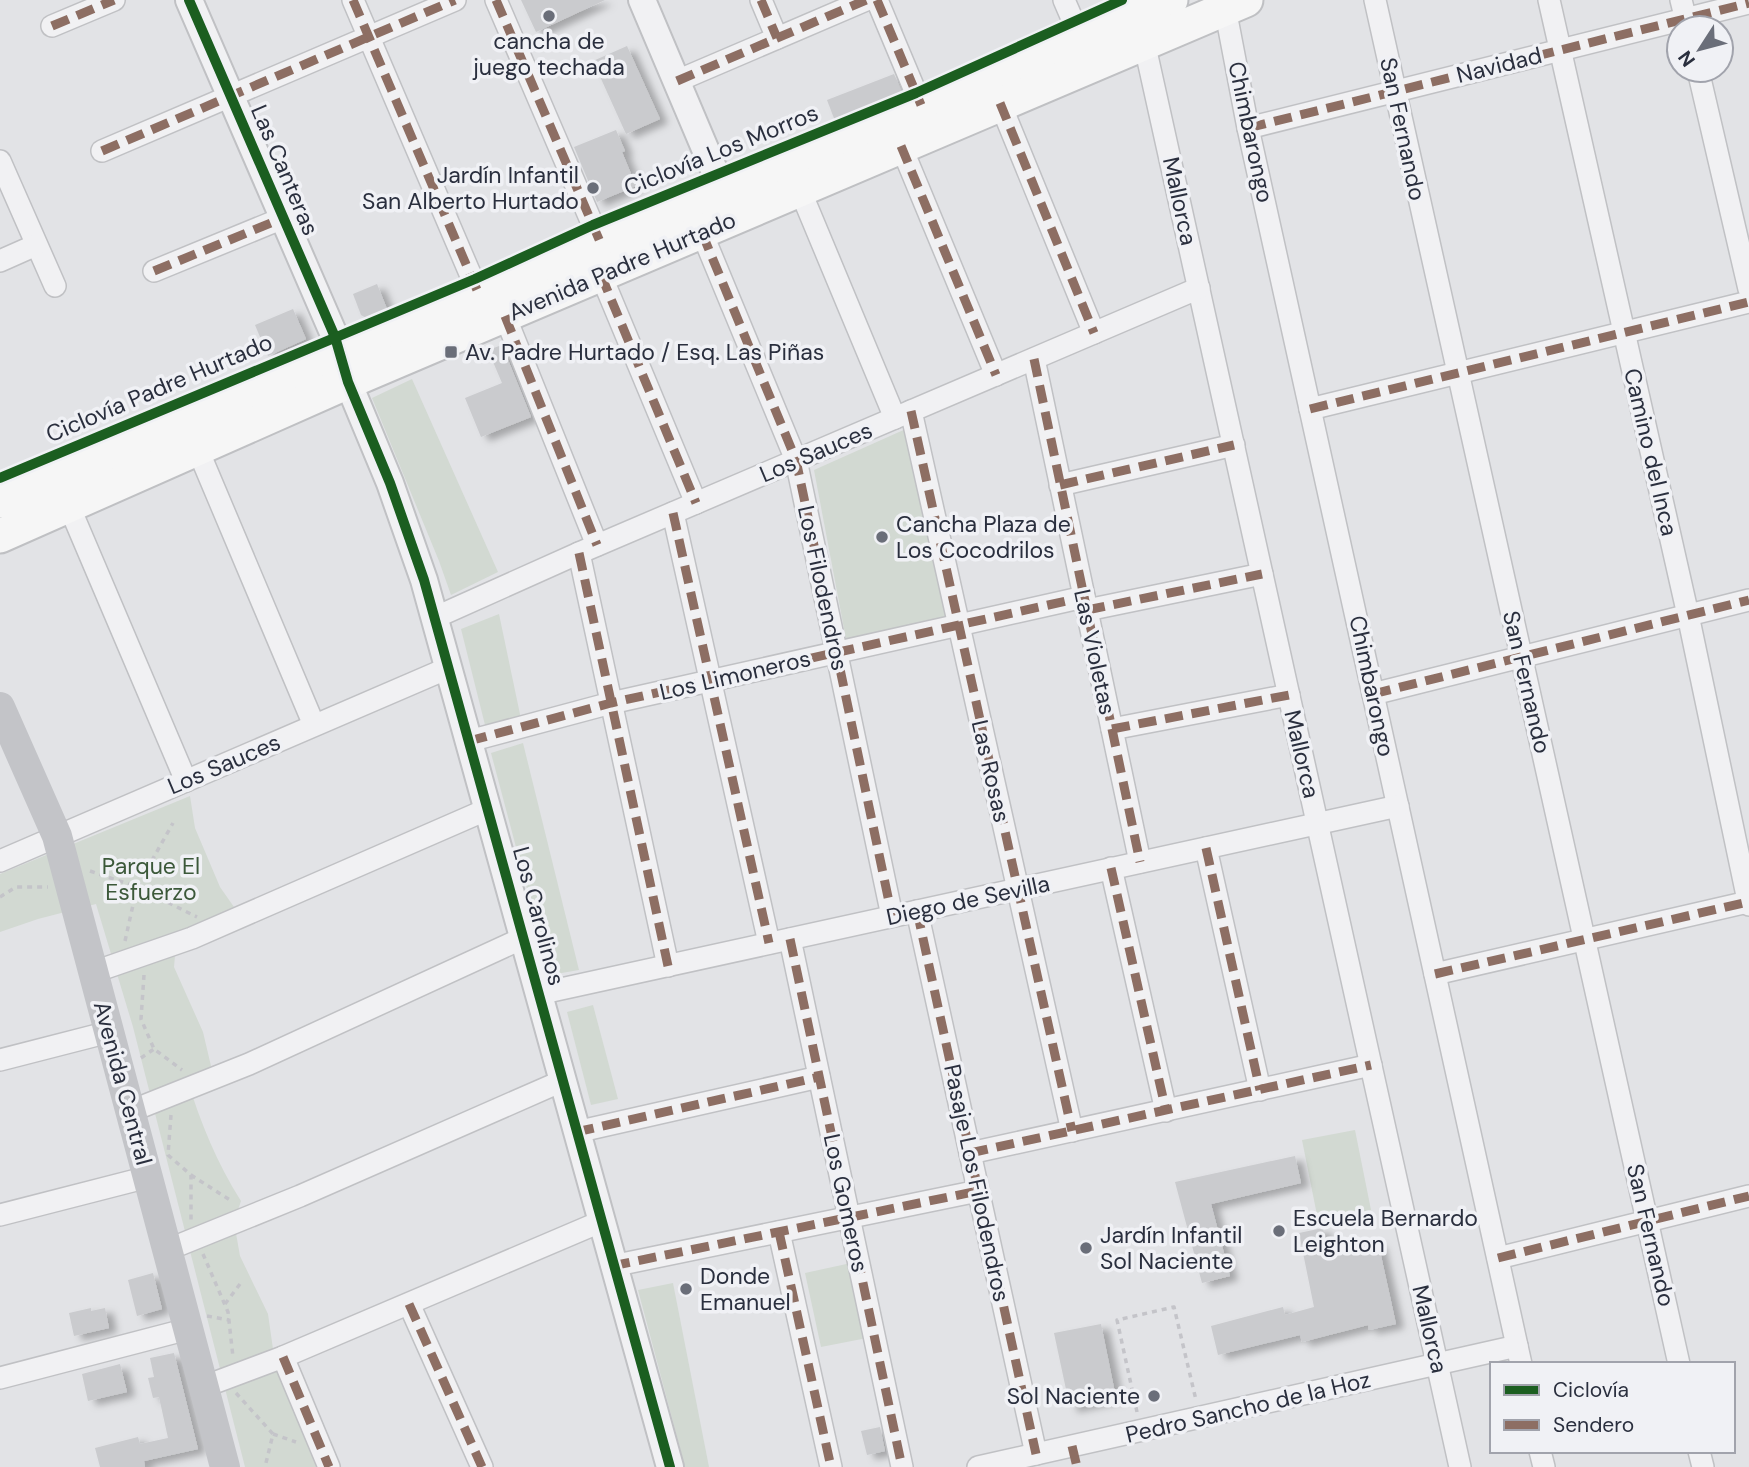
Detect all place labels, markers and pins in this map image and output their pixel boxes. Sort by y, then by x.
marker: cancha de juego techada [541,8,557,24]
place label: cancha de juego techada [472,26,625,82]
place label: Jardín Infantil San Alberto Hurtado [362,160,579,216]
marker: Jardín Infantil San Alberto Hurtado [585,180,601,196]
place label: Av. Padre Hurtado / Esq. Las Piñas [465,337,824,367]
marker: Av. Padre Hurtado / Esq. Las Piñas [443,344,459,360]
place label: Cancha Plaza de Los Cocodrilos [896,509,1071,565]
marker: Cancha Plaza de Los Cocodrilos [874,529,890,545]
place label: Escuela Bernardo Leighton [1293,1203,1478,1259]
place label: Jardín Infantil Sol Naciente [1100,1220,1242,1276]
marker: Escuela Bernardo Leighton [1271,1223,1287,1239]
marker: Jardín Infantil Sol Naciente [1078,1240,1094,1256]
place label: Donde Emanuel [700,1261,791,1317]
marker: Donde Emanuel [678,1281,694,1297]
place label: Sol Naciente [1007,1381,1140,1411]
marker: Sol Naciente [1146,1388,1162,1404]

